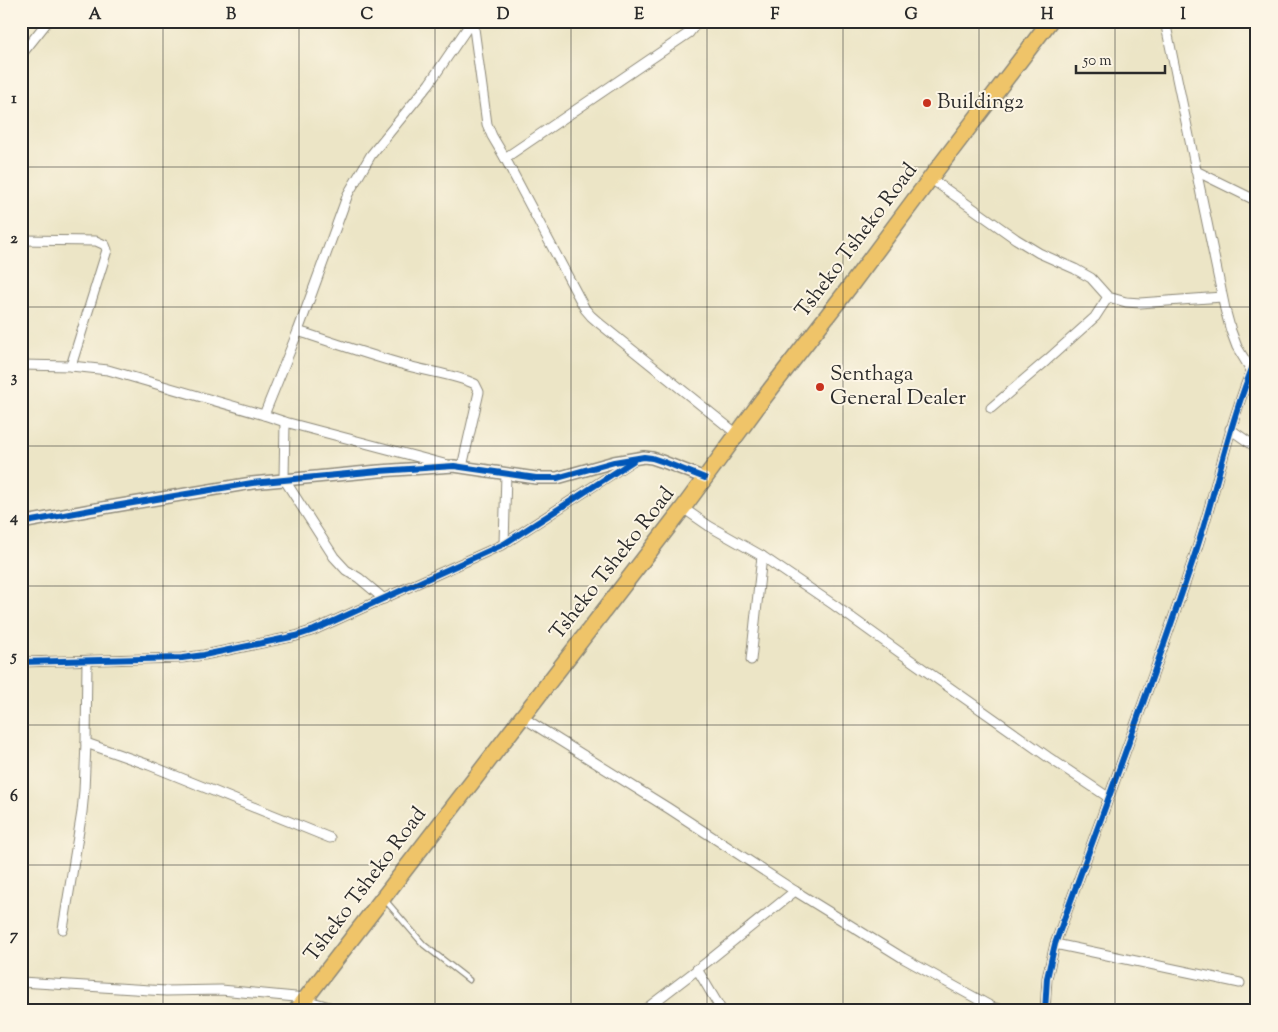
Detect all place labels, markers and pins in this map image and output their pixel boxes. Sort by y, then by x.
place label: Building2 [937,88,1024,118]
marker: Building2 [921,97,933,109]
place label: Senthaga General Dealer [830,360,966,414]
marker: Senthaga General Dealer [814,381,826,393]

